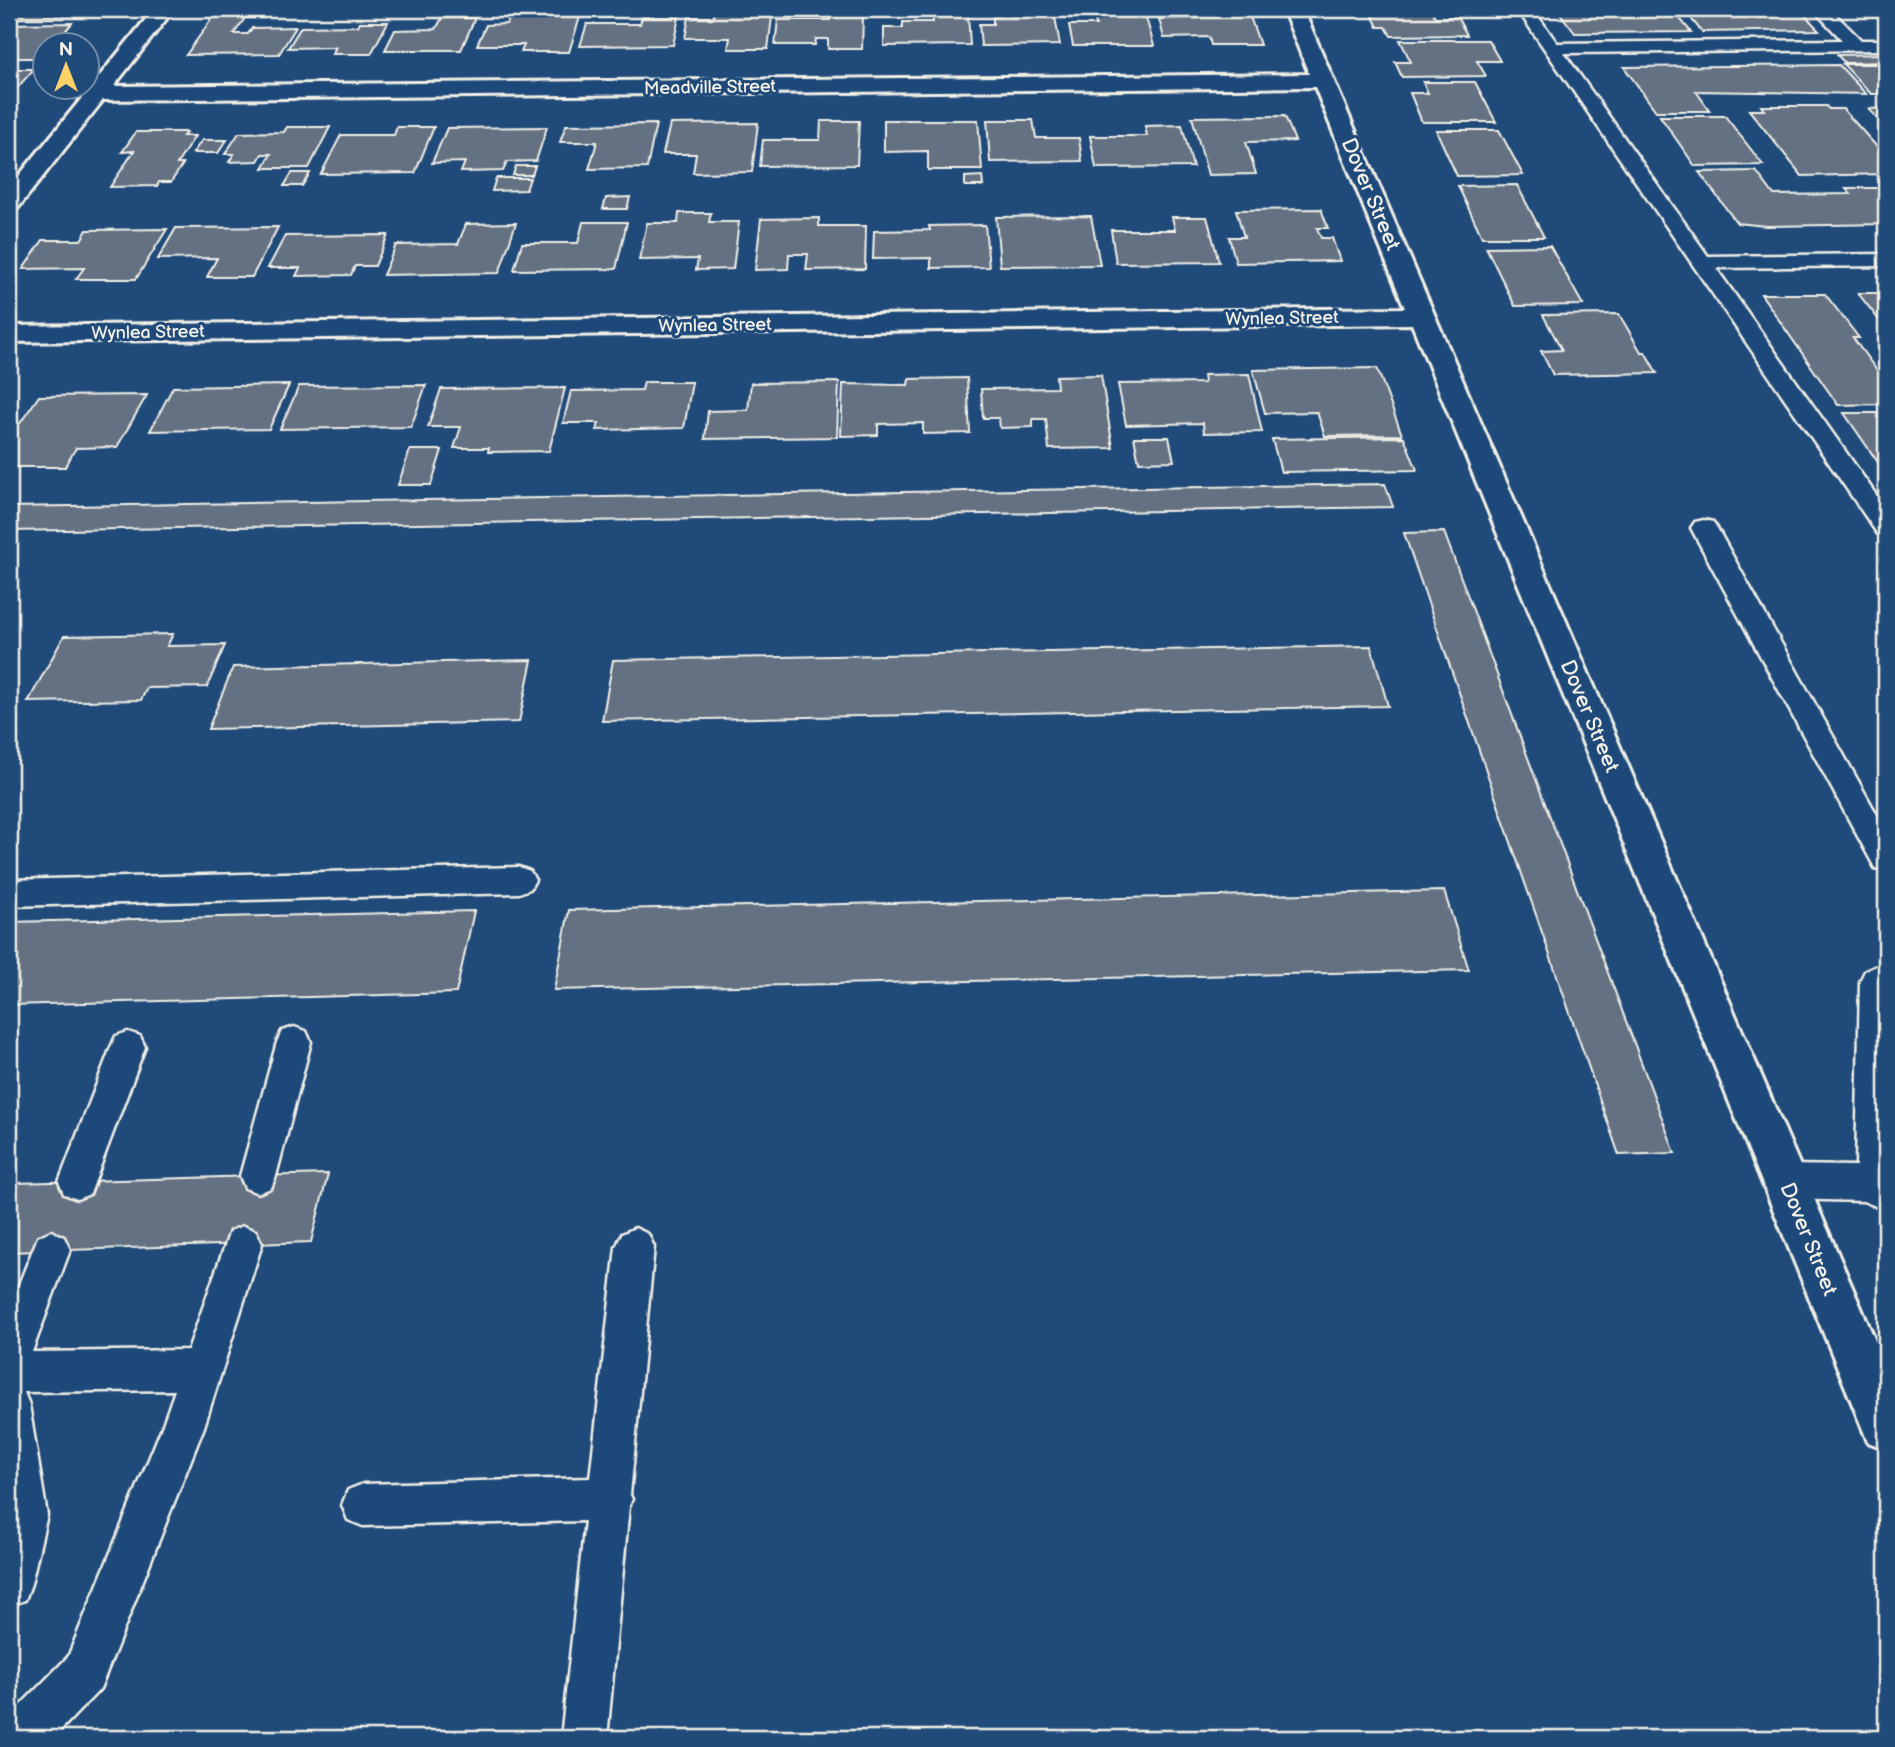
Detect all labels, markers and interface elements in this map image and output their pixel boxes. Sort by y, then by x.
north arrow [32,32,102,102]
text: N [59,39,73,62]
street label: Meadville Street [644,76,777,99]
street label: Dover Street [1336,134,1406,255]
street label: Wynlea Street [1225,307,1339,330]
street label: Wynlea Street [658,314,772,337]
street label: Wynlea Street [91,321,205,344]
street label: Dover Street [1555,656,1625,777]
street label: Dover Street [1775,1179,1843,1300]

